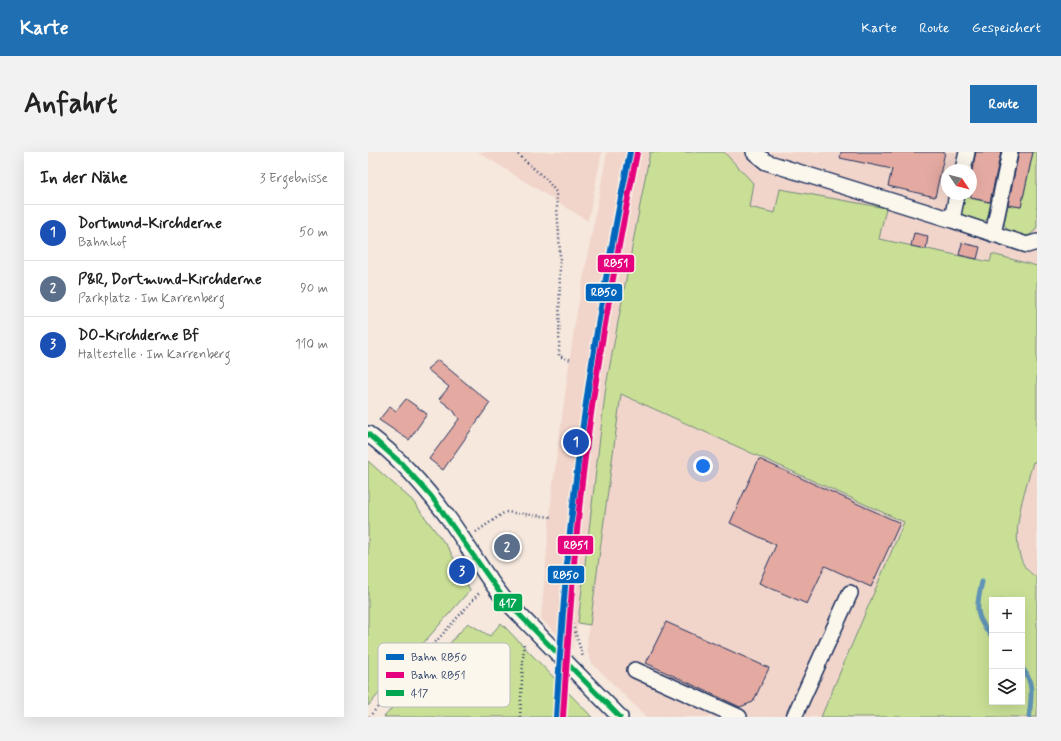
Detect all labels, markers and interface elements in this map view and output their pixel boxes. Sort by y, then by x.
text: Karte [20,16,69,41]
text: Karte [861,19,897,37]
text: Route [919,19,950,37]
text: Gespeichert [972,19,1041,37]
button: Route [970,85,1037,123]
text: Anfahrt [24,86,117,123]
north arrow [941,164,977,200]
text: In der Nähe [40,167,128,189]
text: 3 Ergebnisse [260,170,328,187]
text: Dortmund-Kirchderne [78,214,222,234]
text: 1 [50,224,56,241]
text: 50 m [299,224,328,241]
text: Bahnhof [78,234,127,251]
line badge: RB51 [597,254,635,273]
text: RB51 [604,257,628,271]
text: P&R, Dortmund-Kirchderne [78,270,262,290]
text: 2 [50,280,56,297]
text: 90 m [300,280,328,297]
line badge: RB50 [585,283,623,302]
text: RB50 [591,286,617,300]
text: Parkplatz · Im Karrenberg [78,290,225,307]
text: DO-Kirchderne Bf [78,326,199,346]
text: 3 [50,336,56,353]
text: 110 m [295,336,328,353]
text: Haltestelle · Im Karrenberg [78,346,231,363]
pin: 1 [563,427,589,457]
your location [693,456,713,476]
pin: 2 [494,532,520,562]
line badge: RB51 [557,535,594,555]
text: RB51 [564,539,588,553]
pin: 3 [449,556,475,586]
line badge: RB50 [547,565,585,584]
text: RB50 [553,569,579,583]
line badge: 417 [493,593,523,612]
text: 417 [499,597,517,611]
map controls [989,597,1025,705]
button: + [989,597,1025,633]
button: − [989,633,1025,669]
legend [378,643,510,707]
text: Bahn RB50 [411,651,467,665]
text: Bahn RB51 [411,669,465,683]
button: layers [989,669,1025,705]
text: 417 [411,687,428,701]

